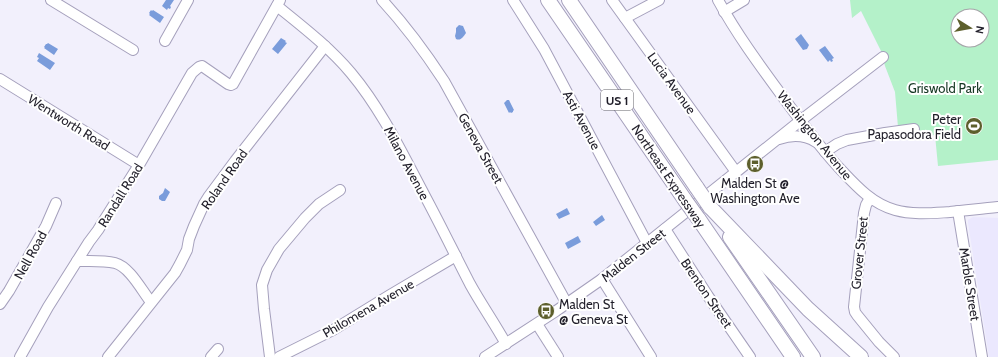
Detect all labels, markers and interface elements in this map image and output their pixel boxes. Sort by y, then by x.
north arrow [950,8,990,48]
text: N [972,25,987,35]
street label: Lucia Avenue [644,49,700,117]
park label: Griswold Park [908,80,982,96]
street label: Washington Avenue [774,87,856,183]
street label: Asti Avenue [560,88,604,153]
road number: US 1 [601,90,633,110]
street label: Wentworth Road [25,91,113,153]
street label: Geneva Street [455,110,507,187]
place label: Peter Papasodora Field [868,111,962,142]
sports icon: Peter Papasodora Field [964,116,984,136]
street label: Northeast Expressway [629,121,710,231]
street label: Milano Avenue [381,123,433,203]
street label: Roland Road [197,146,251,212]
bus stop icon: Malden St @ Washington Ave [745,154,765,174]
street label: Randall Road [94,160,146,230]
place label: Malden St @ Washington Ave [710,175,800,206]
street label: Grover Street [847,215,871,290]
street label: Malden Street [598,225,669,285]
street label: Nell Road [10,228,50,282]
street label: Marble Street [956,246,984,322]
street label: Brenton Street [678,255,736,331]
street label: Philomena Avenue [319,275,417,341]
place label: Malden St @ Geneva St [559,296,628,327]
bus stop icon: Malden St @ Geneva St [536,301,556,321]

